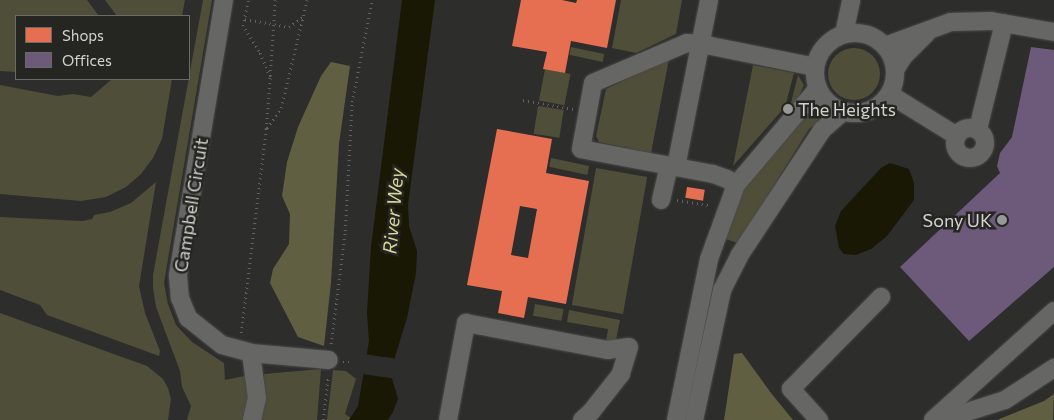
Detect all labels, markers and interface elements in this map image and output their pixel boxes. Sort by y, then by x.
legend [15,15,190,80]
text: Shops [62,26,104,44]
text: Offices [62,51,112,69]
place label: The Heights [798,98,896,120]
marker: The Heights [782,103,794,115]
street label: Campbell Circuit [170,136,212,274]
water label: River Wey [378,167,408,255]
place label: Sony UK [923,209,992,231]
marker: Sony UK [996,214,1008,226]

